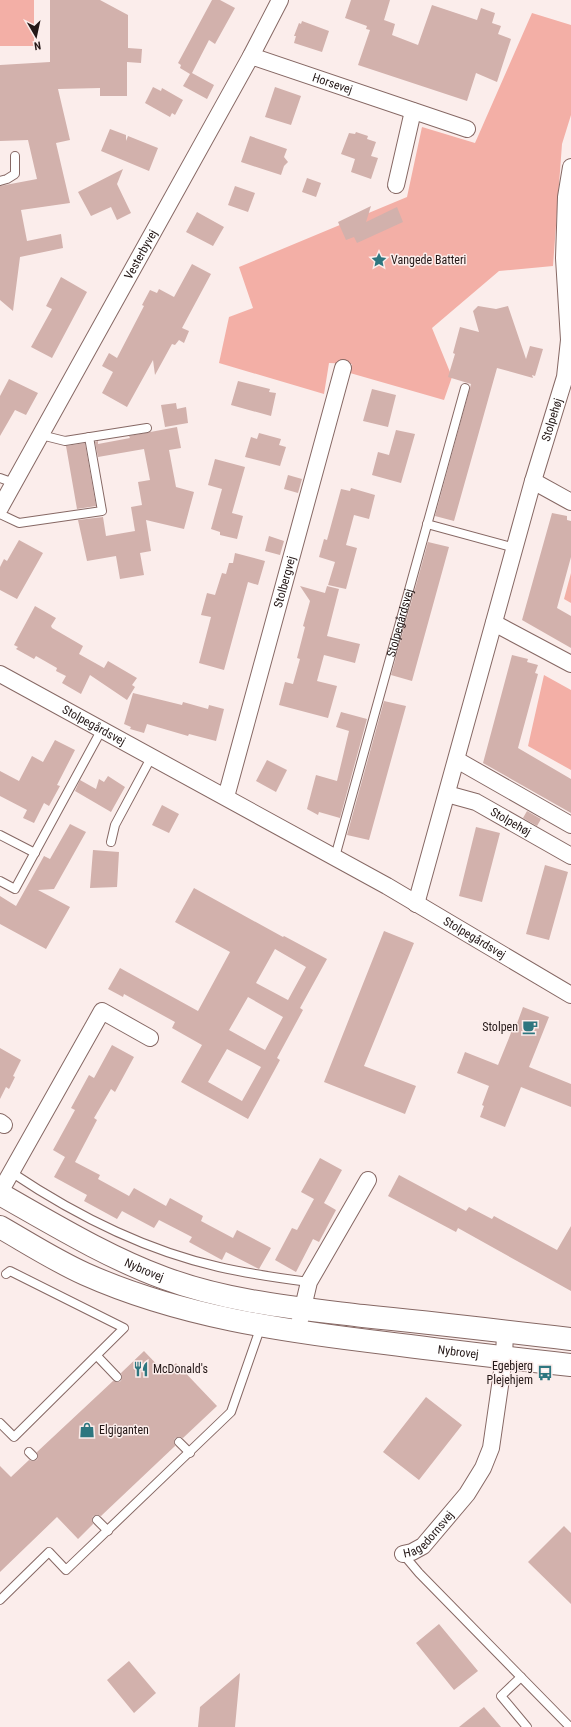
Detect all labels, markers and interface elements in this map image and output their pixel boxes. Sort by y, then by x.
north arrow [16,16,56,56]
text: N [33,38,42,52]
street label: Horsevej [311,70,354,97]
street label: Vesterbyvej [121,227,160,282]
place icon: Vangede Batteri [370,251,388,269]
place label: Vangede Batteri [391,253,466,267]
street label: Stolpehøj [539,396,565,443]
street label: Stolbergvej [271,555,298,609]
street label: Stolpegårdsvej [384,587,416,658]
street label: Stolpegårdsvej [60,702,128,748]
street label: Stolpehøj [488,805,534,839]
street label: Stolpegårdsvej [441,914,508,962]
cafe icon: Stolpen [521,1018,539,1036]
place label: Stolpen [482,1020,518,1034]
street label: Nybrovej [122,1255,166,1284]
street label: Nybrovej [437,1343,480,1361]
place label: Egebjerg Plejehjem [487,1359,533,1387]
restaurant icon: McDonald's [132,1360,150,1378]
place label: McDonald's [153,1362,208,1376]
bus stop icon: Egebjerg Plejehjem [536,1364,554,1382]
shop icon: Elgiganten [78,1421,96,1439]
place label: Elgiganten [99,1423,149,1437]
street label: Hagedornsvej [402,1508,457,1561]

